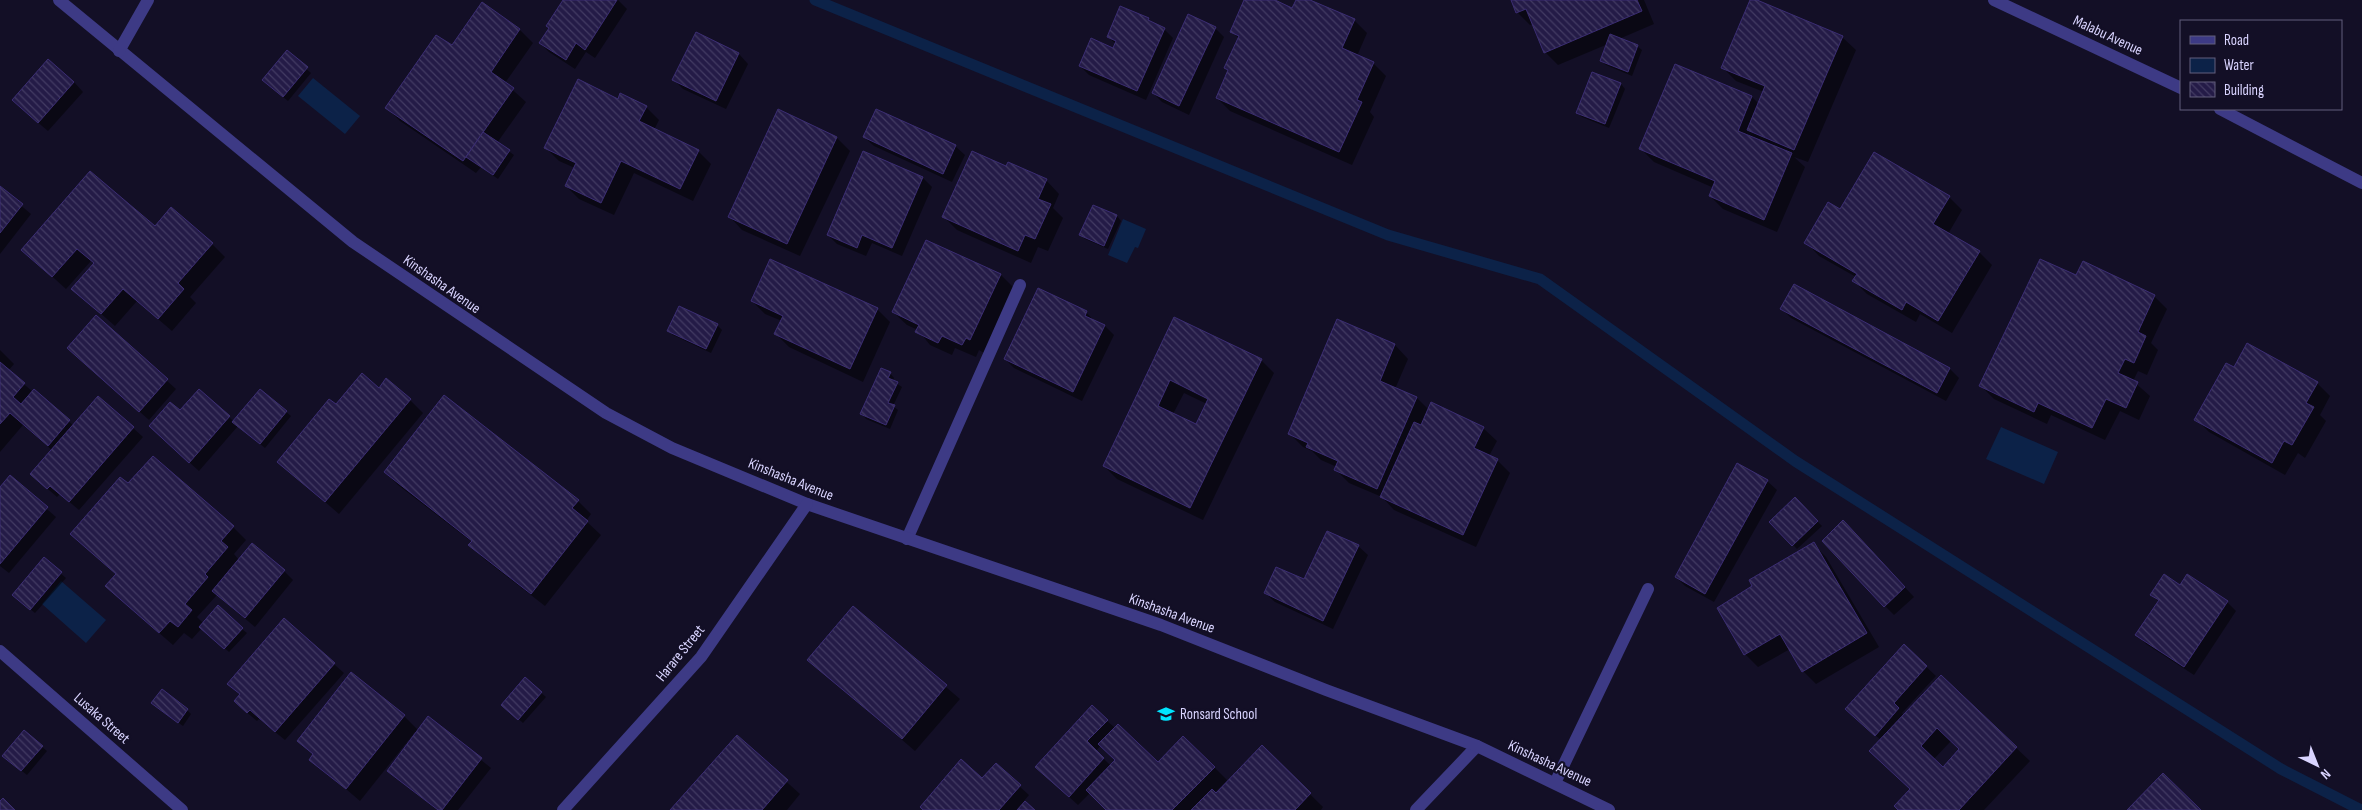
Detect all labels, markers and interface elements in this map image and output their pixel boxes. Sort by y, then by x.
street label: Malabu Avenue [2070,11,2146,60]
legend [2180,20,2342,110]
text: Road [2224,31,2249,50]
text: Water [2224,56,2255,75]
text: Building [2224,81,2264,100]
street label: Kinshasha Avenue [399,251,484,318]
street label: Kinshasha Avenue [745,454,836,505]
street label: Kinshasha Avenue [1126,589,1217,638]
street label: Harare Street [652,621,709,685]
street label: Lusaka Street [70,689,134,748]
school or university icon: Ronsard School [1156,704,1176,724]
place label: Ronsard School [1180,705,1257,724]
street label: Kinshasha Avenue [1505,736,1595,791]
north arrow [2292,740,2342,790]
text: N [2317,765,2334,783]

